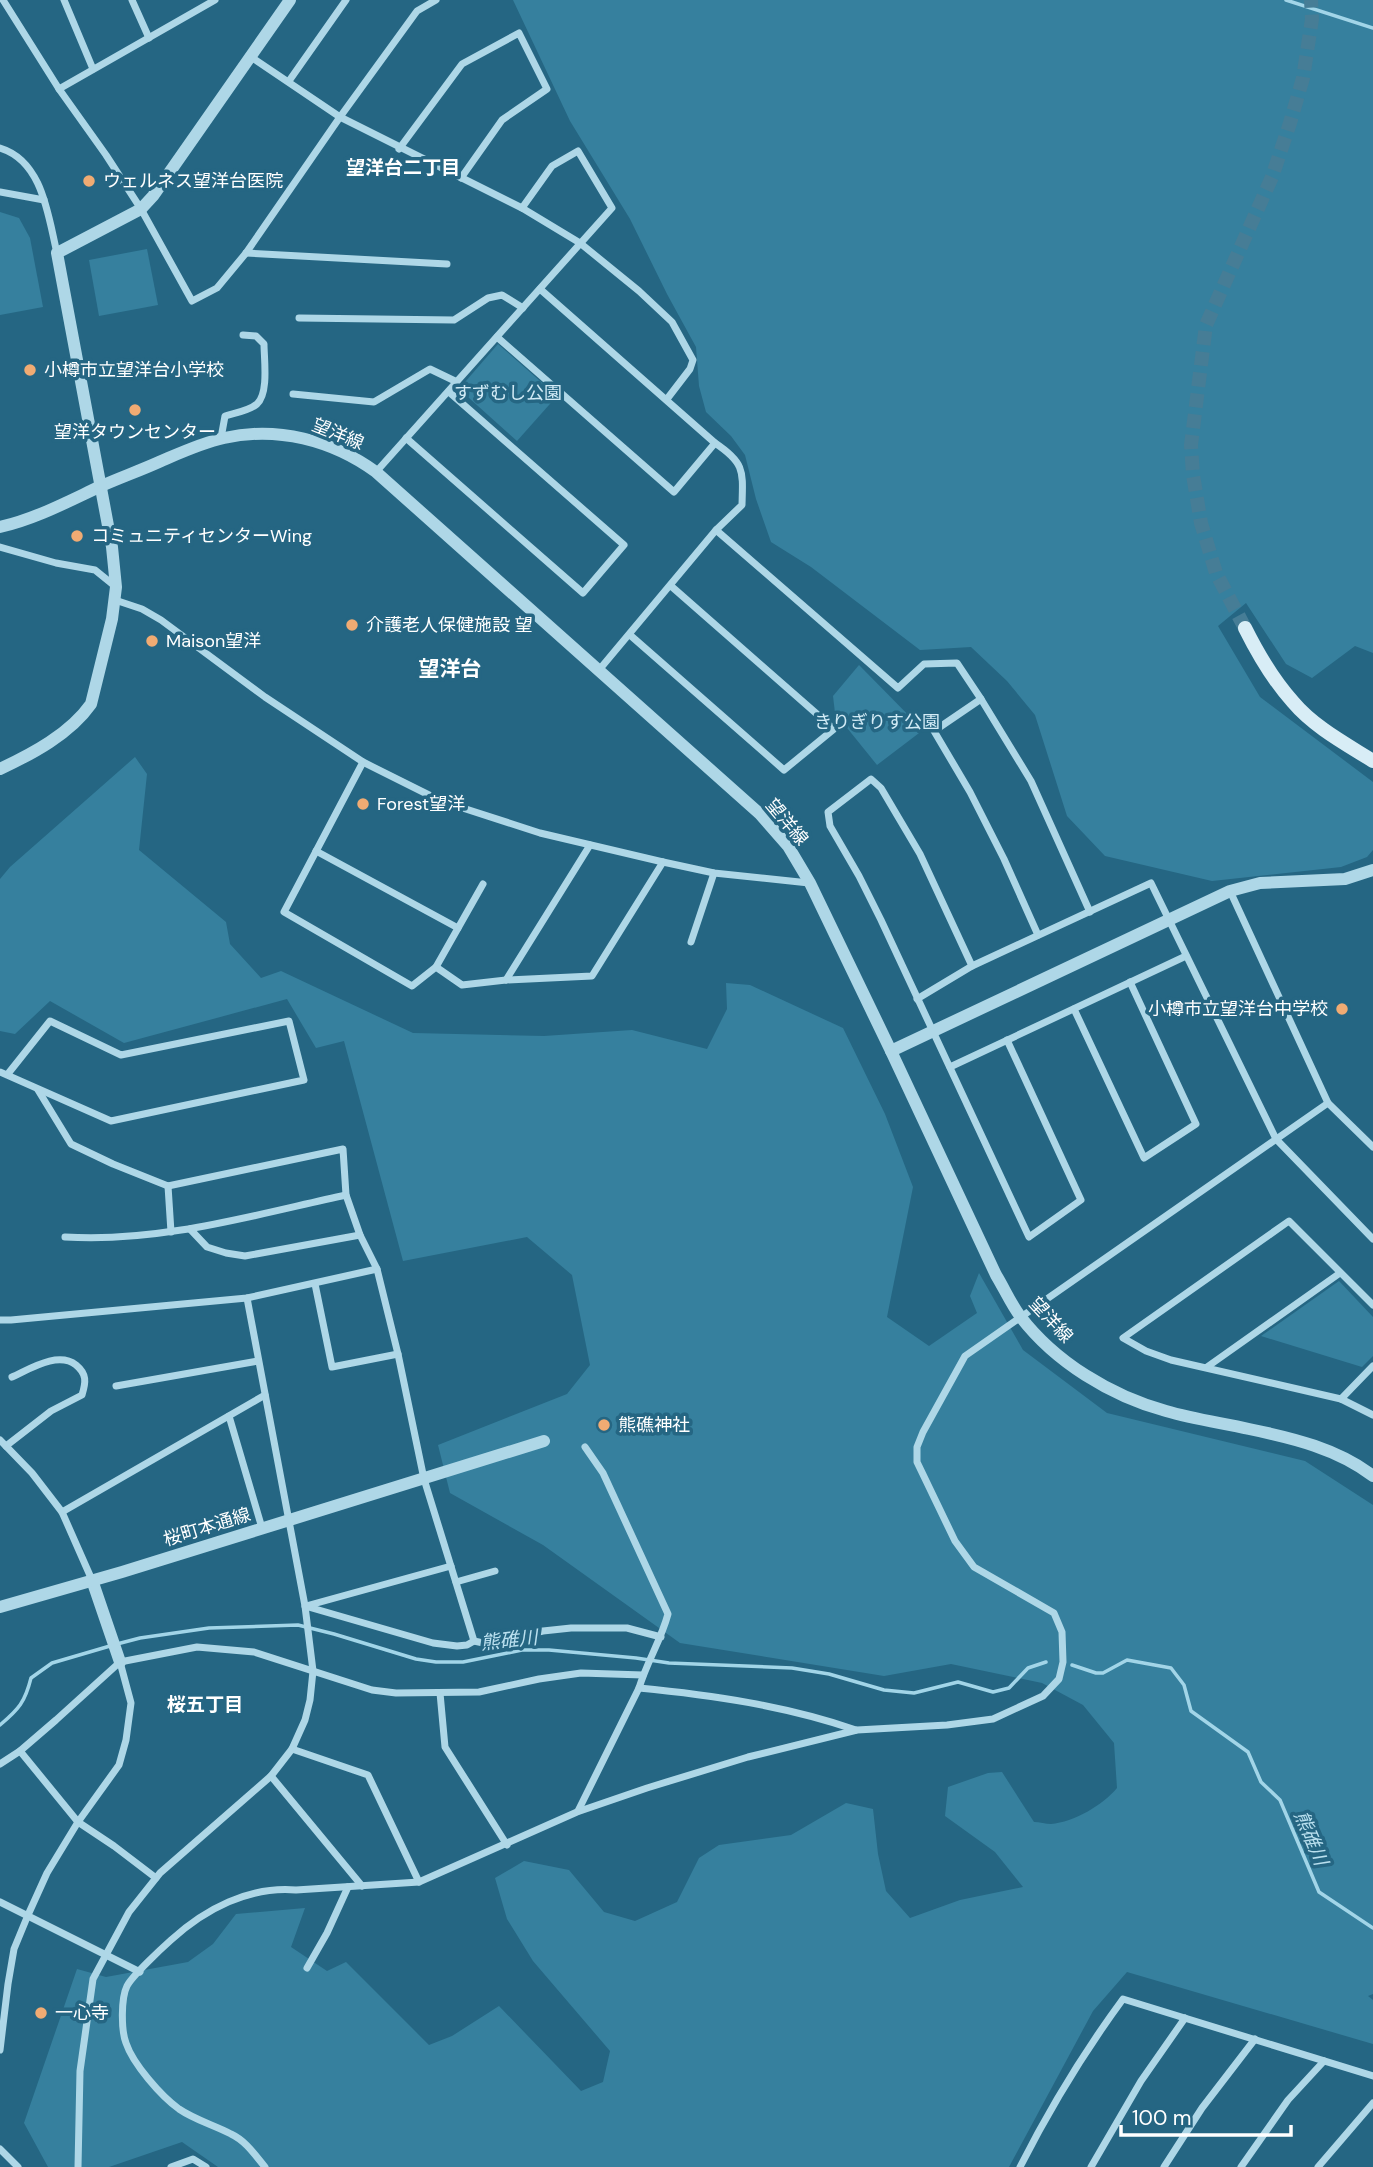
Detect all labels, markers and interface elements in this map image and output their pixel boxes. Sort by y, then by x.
district label: 望洋台二丁目 [346,155,460,180]
place label: ウェルネス望洋台医院 [103,169,283,193]
marker: ウェルネス望洋台医院 [81,173,97,189]
place label: 小樽市立望洋台小学校 [44,358,224,382]
marker: 小樽市立望洋台小学校 [22,362,38,378]
park label: すずむし公園 [454,381,562,405]
marker: 望洋タウンセンター [127,402,143,418]
street label: 望洋線 [308,413,368,455]
place label: 望洋タウンセンター [54,420,216,444]
place label: コミュニティセンターWing [91,524,312,548]
marker: コミュニティセンターWing [69,528,85,544]
place label: 介護老人保健施設 望 [366,613,533,637]
marker: 介護老人保健施設 望 [344,617,360,633]
place label: Maison望洋 [166,629,261,653]
marker: Maison望洋 [144,633,160,649]
district label: 望洋台 [419,655,482,683]
park label: きりぎりす公園 [814,710,940,734]
place label: Forest望洋 [377,792,465,816]
street label: 望洋線 [760,794,814,850]
marker: Forest望洋 [355,796,371,812]
place label: 小樽市立望洋台中学校 [1148,997,1328,1021]
marker: 小樽市立望洋台中学校 [1334,1001,1350,1017]
street label: 望洋線 [1024,1292,1078,1348]
place label: 熊礁神社 [618,1413,690,1437]
marker: 熊礁神社 [596,1417,612,1433]
street label: 桜町本通線 [160,1502,254,1552]
water label: 熊碓川 [479,1624,541,1655]
district label: 桜五丁目 [167,1692,243,1717]
water label: 熊碓川 [1288,1807,1334,1871]
place label: 一心寺 [55,2001,109,2025]
marker: 一心寺 [33,2005,49,2021]
scale bar [1121,2094,1291,2138]
text: 100 m [1132,2104,1192,2132]

